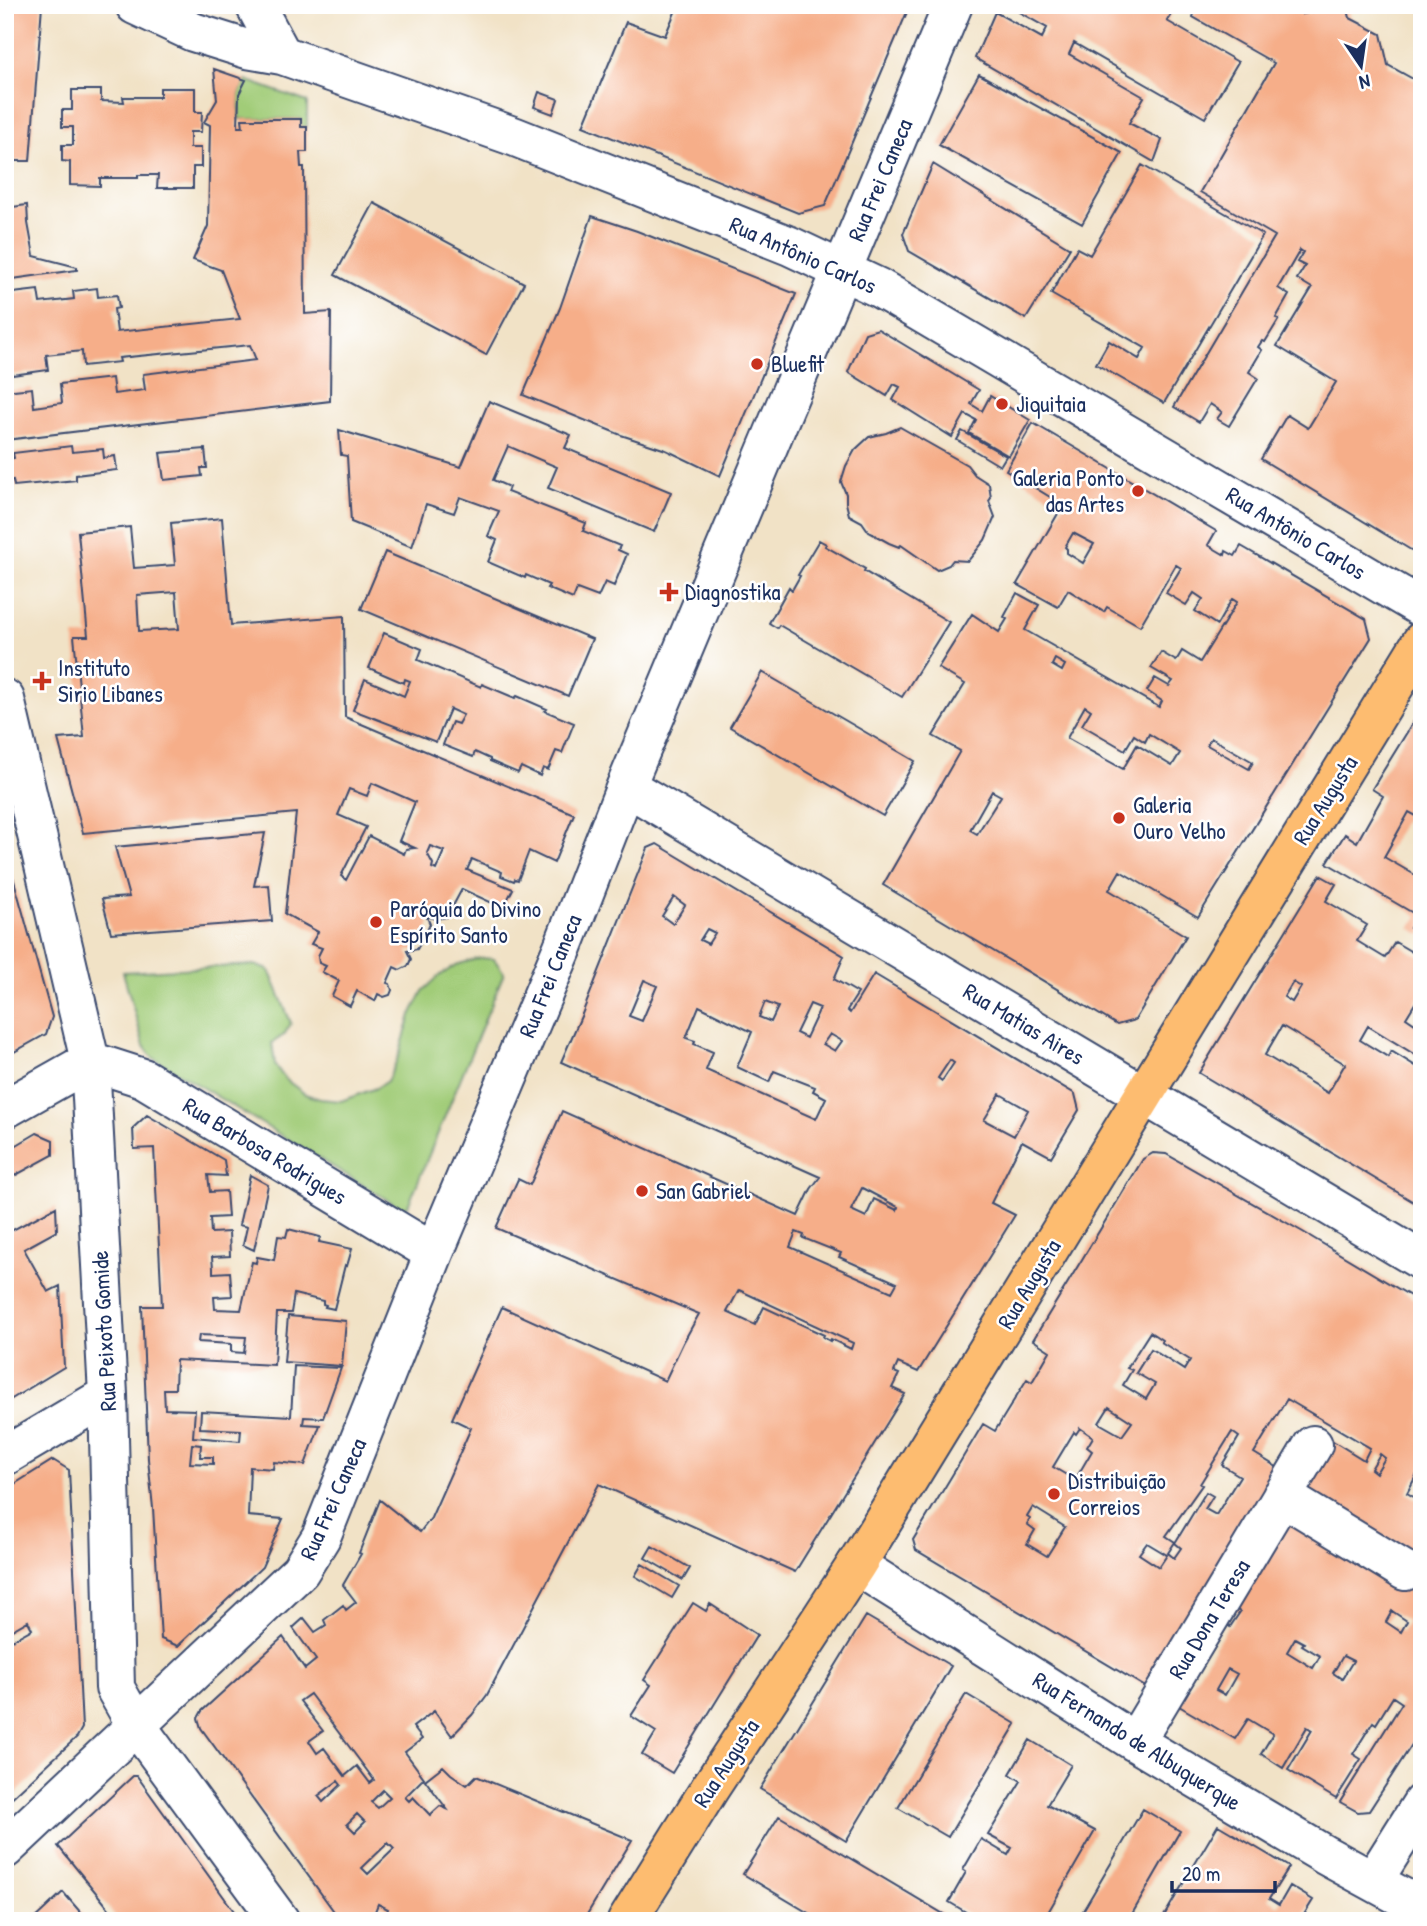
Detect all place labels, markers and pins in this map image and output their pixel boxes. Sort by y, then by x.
place label: Bluefit [771,348,825,379]
marker: Bluefit [749,356,765,372]
place label: Jiquitaia [1016,388,1086,419]
marker: Jiquitaia [994,396,1010,412]
place label: Galeria Ponto das Artes [1012,462,1124,519]
marker: Galeria Ponto das Artes [1130,483,1146,499]
place label: Diagnostika [685,576,780,607]
marker: Diagnostika [659,582,679,602]
place label: Instituto Sirio Libanes [58,652,163,709]
marker: Instituto Sirio Libanes [32,671,52,691]
place label: Galeria Ouro Velho [1133,789,1226,846]
marker: Galeria Ouro Velho [1111,810,1127,826]
place label: Paróquia do Divino Espírito Santo [390,893,541,950]
marker: Paróquia do Divino Espírito Santo [368,914,384,930]
place label: San Gabriel [656,1175,751,1206]
marker: San Gabriel [634,1183,650,1199]
place label: Distribuição Correios [1068,1465,1166,1522]
marker: Distribuição Correios [1046,1486,1062,1502]

